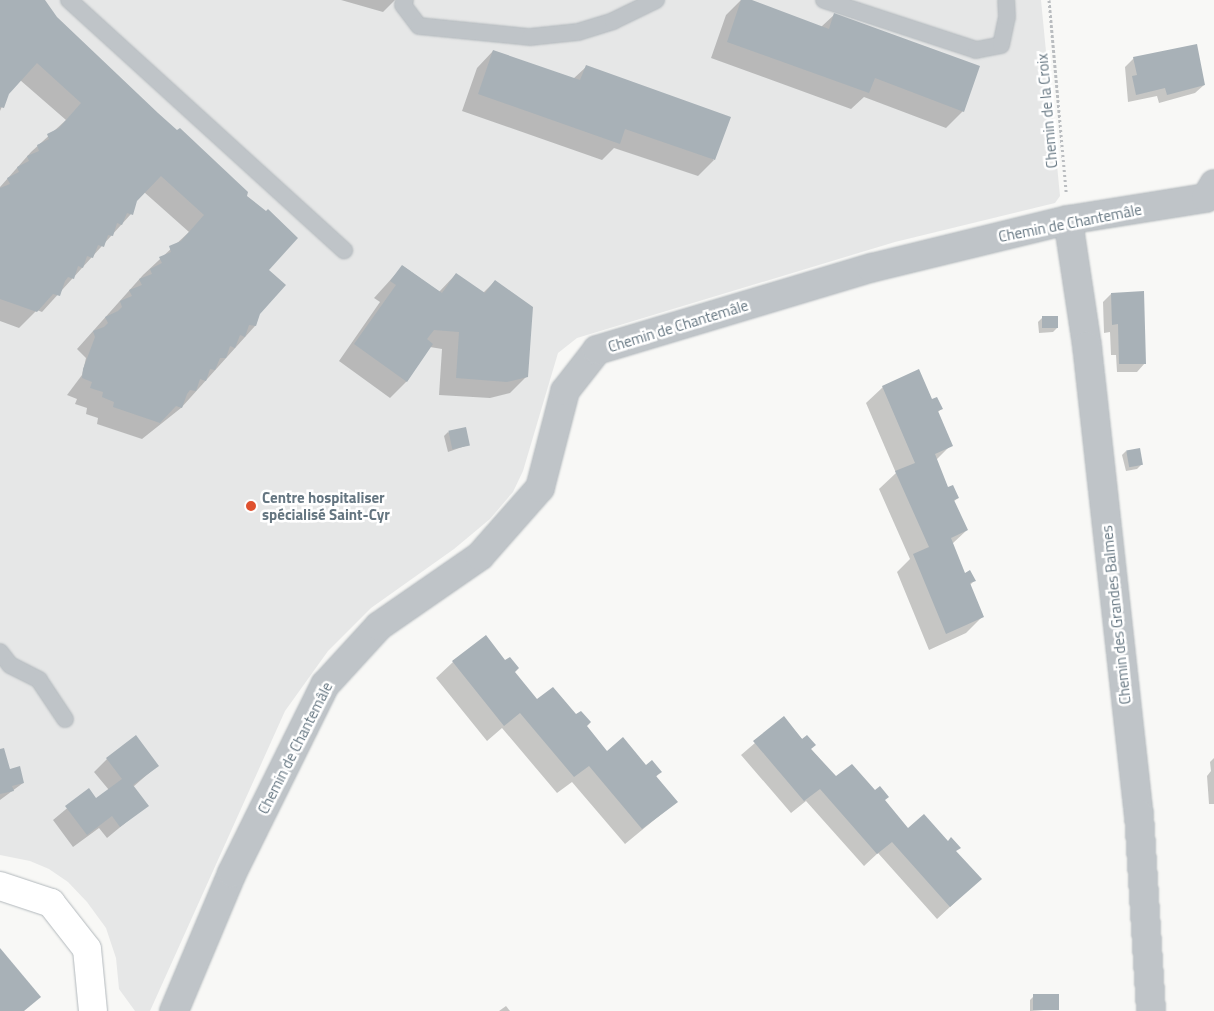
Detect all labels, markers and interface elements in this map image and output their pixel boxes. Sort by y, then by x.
street label: Chemin de la Croix [1033,53,1061,169]
street label: Chemin de Chantemâle [997,200,1143,246]
street label: Chemin de Chantemâle [606,296,750,356]
place label: Centre hospitaliser spécialisé Saint-Cyr [262,488,390,523]
marker: Centre hospitaliser spécialisé Saint-Cyr [244,499,258,513]
street label: Chemin des Grandes Balmes [1098,525,1134,705]
street label: Chemin de Chantemâle [254,679,336,817]

